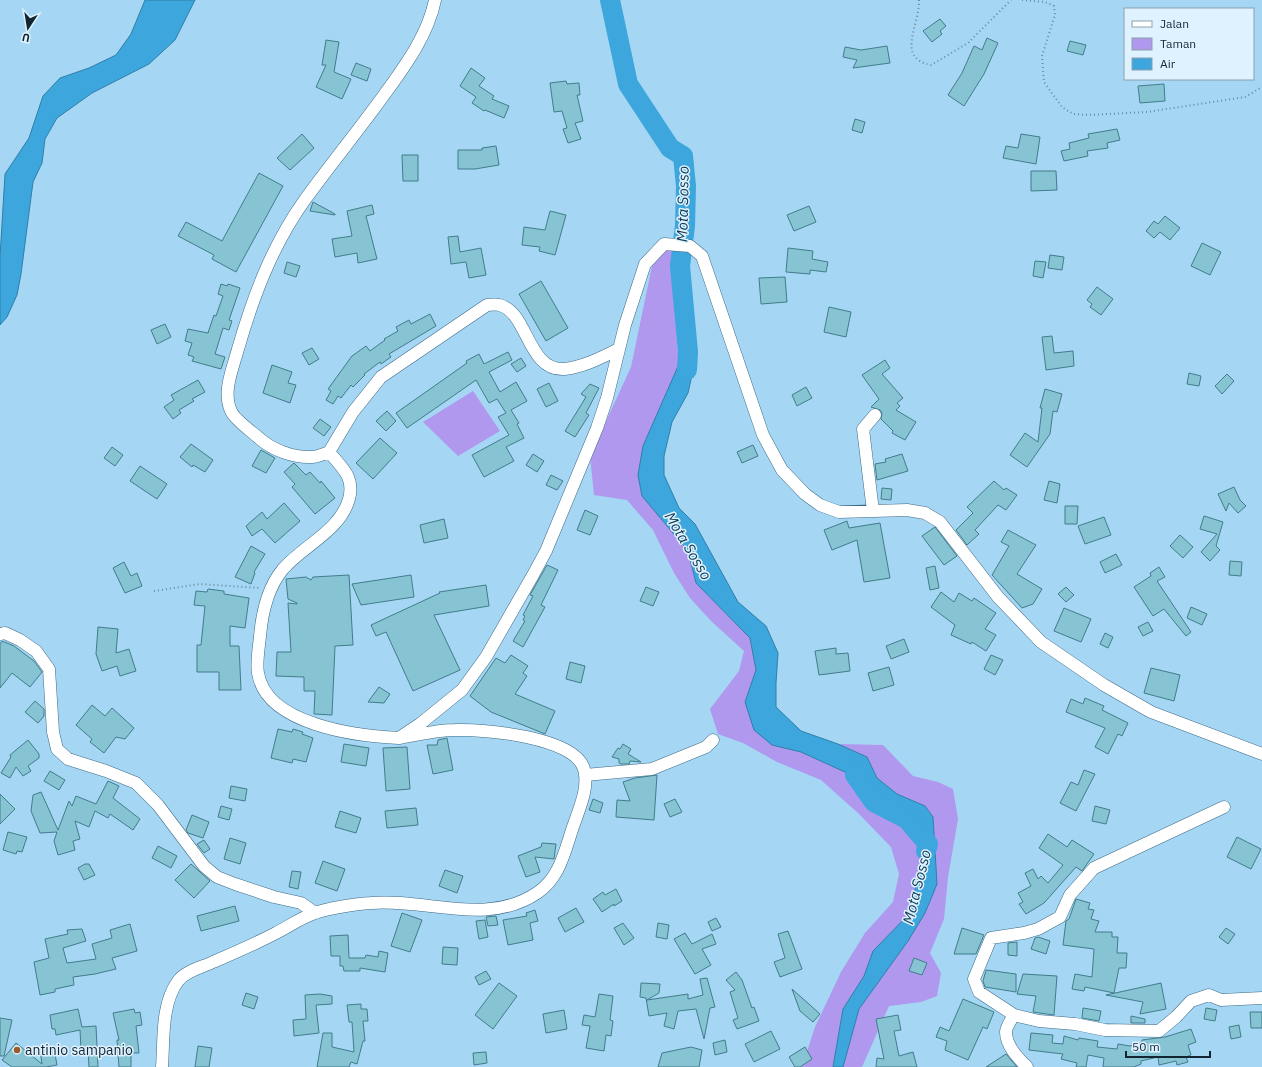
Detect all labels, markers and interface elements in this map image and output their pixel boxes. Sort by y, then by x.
north arrow [8,8,48,48]
legend [1124,8,1254,80]
text: Jalan [1160,16,1189,31]
text: U [21,30,31,45]
text: Taman [1160,36,1196,51]
text: Air [1160,56,1176,71]
water label: Mota Sosso [672,166,693,242]
water label: Mota Sosso [661,508,716,583]
water label: Mota Sosso [898,848,935,926]
scale bar [1126,1033,1210,1059]
text: 50 m [1132,1039,1160,1054]
place label: antinio sampanio [25,1041,133,1059]
marker: antinio sampanio [12,1045,22,1055]

